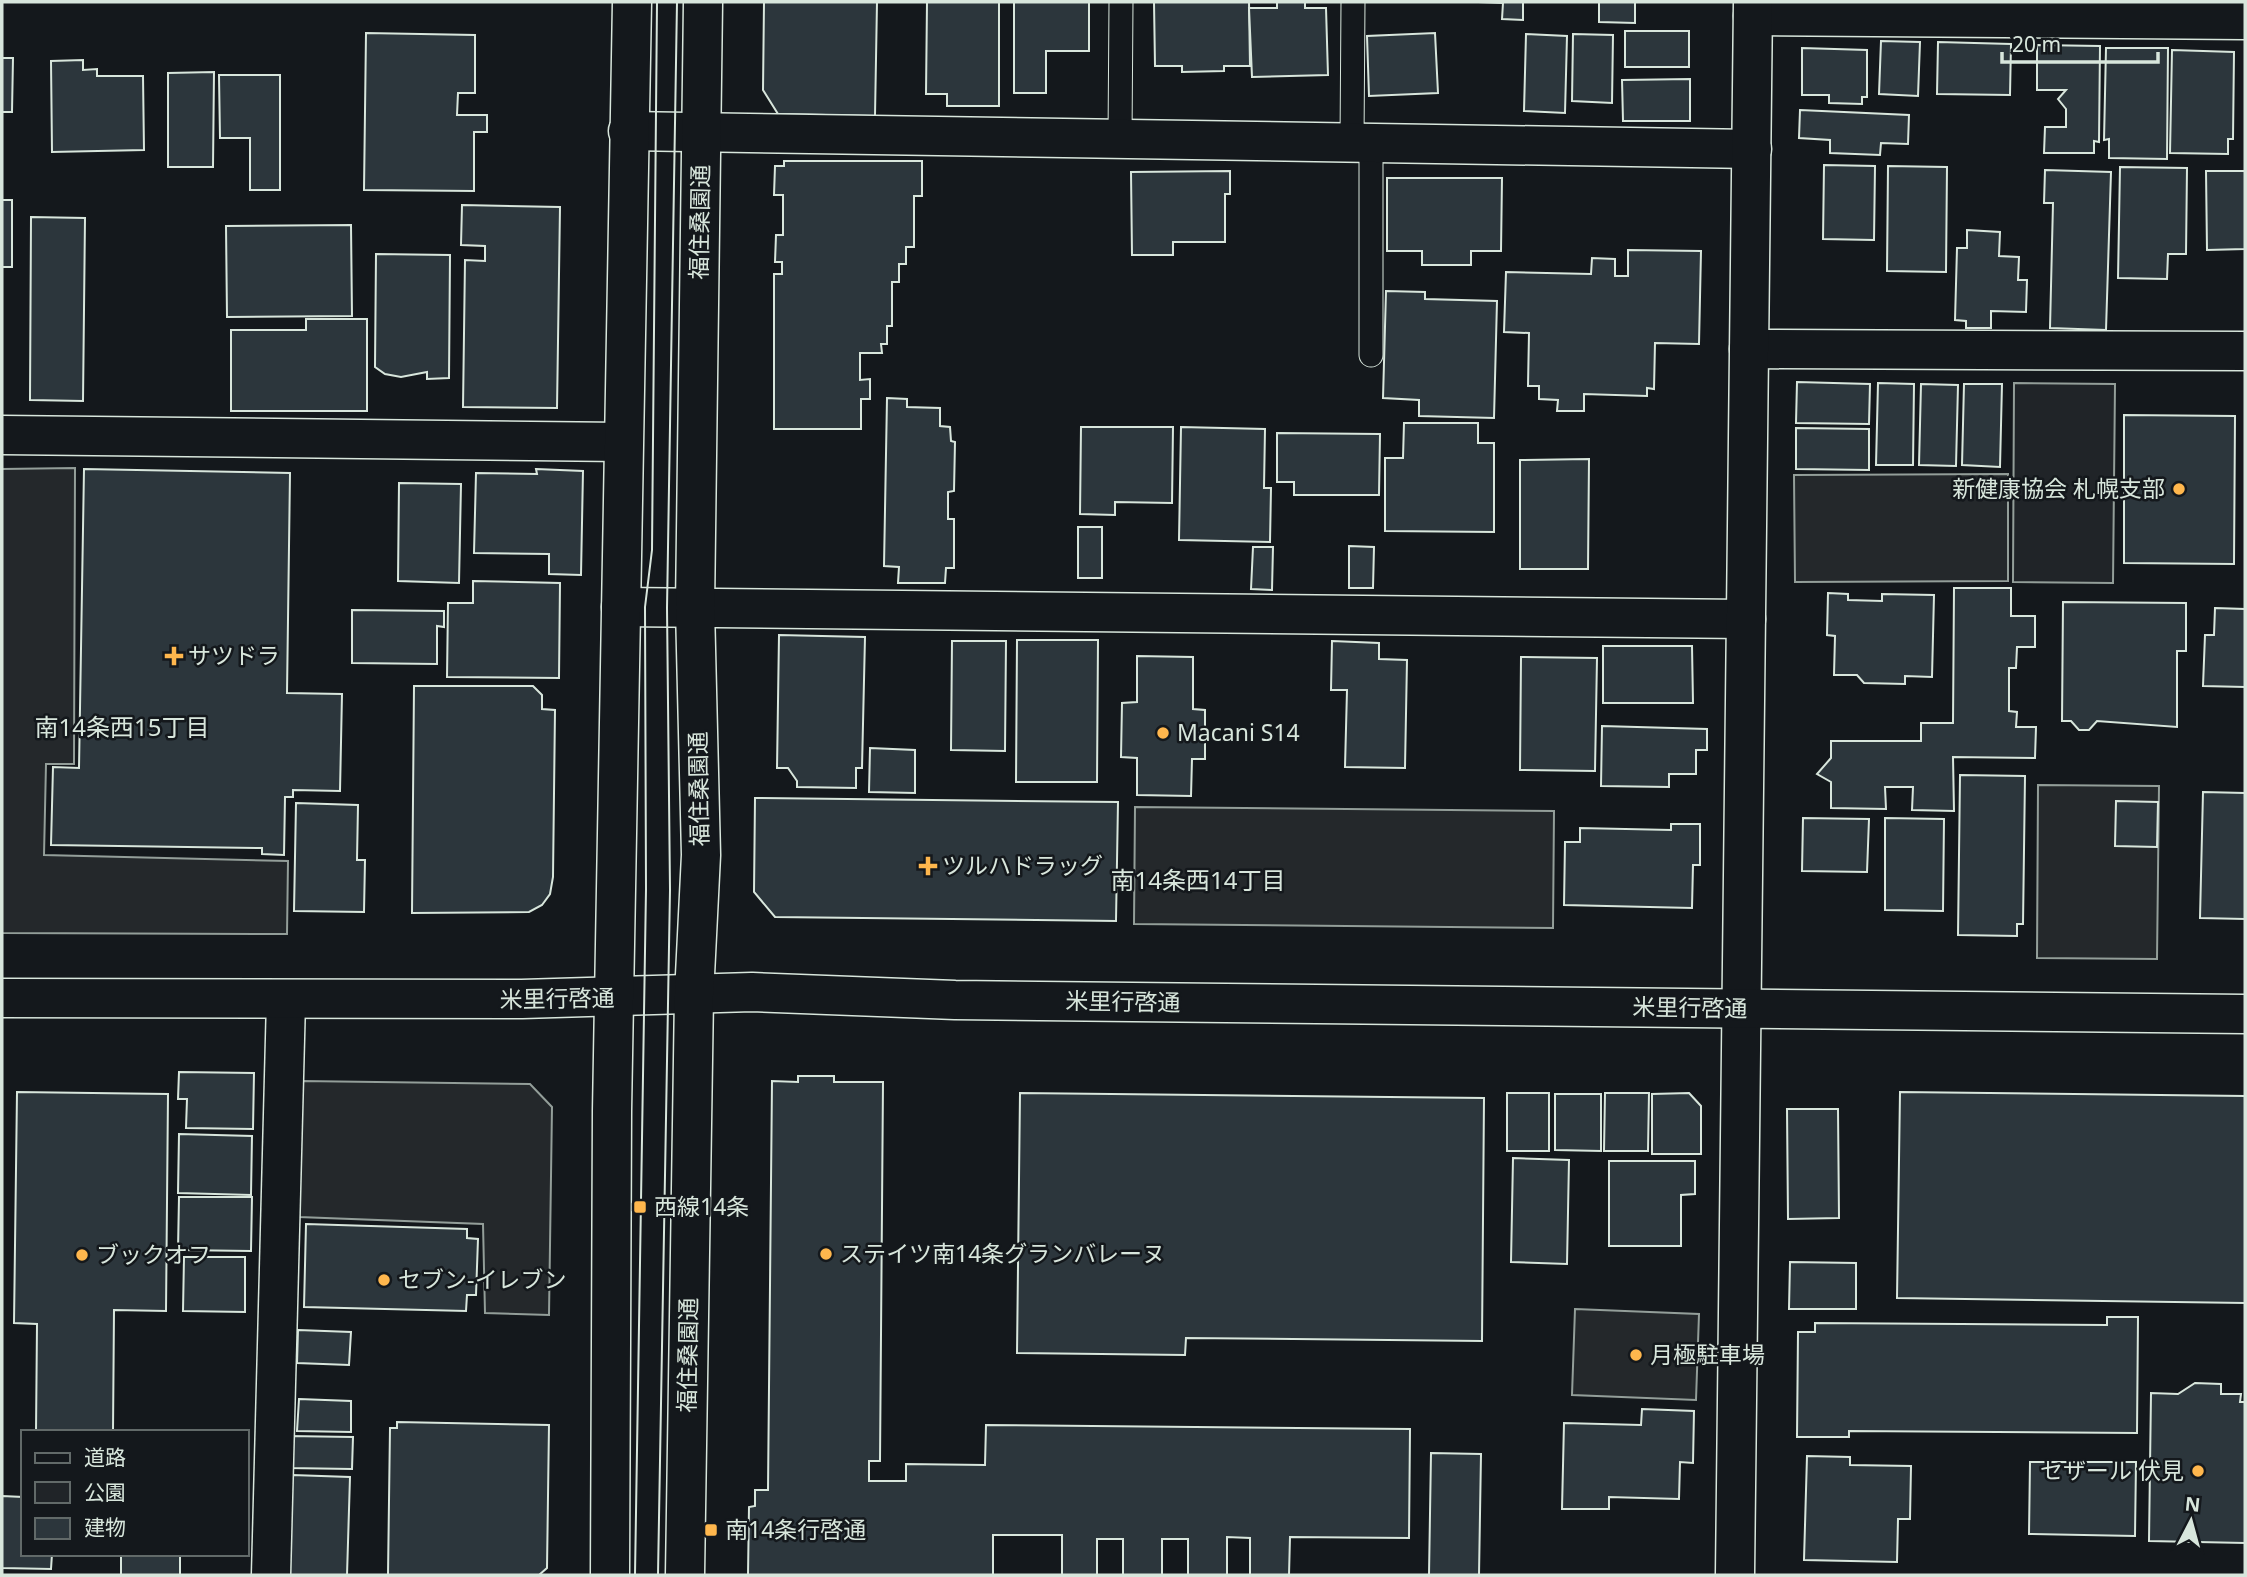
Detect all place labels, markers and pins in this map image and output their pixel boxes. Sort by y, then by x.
place label: 新健康協会 札幌支部 [1952,472,2165,504]
marker: 新健康協会 札幌支部 [2171,481,2187,497]
place label: サツドラ [188,639,280,671]
marker: サツドラ [166,648,182,664]
place label: Macani S14 [1177,716,1300,748]
marker: Macani S14 [1155,725,1171,741]
place label: ツルハドラッグ [942,849,1103,881]
marker: ツルハドラッグ [920,858,936,874]
place label: 西線14条 [654,1190,749,1222]
marker: 西線14条 [632,1199,648,1215]
place label: ステイツ南14条グランバレーヌ [840,1237,1165,1269]
place label: ブックオフ [96,1238,211,1270]
marker: ステイツ南14条グランバレーヌ [818,1246,834,1262]
marker: ブックオフ [74,1247,90,1263]
place label: セブン-イレブン [398,1263,566,1295]
marker: セブン-イレブン [376,1272,392,1288]
place label: 月極駐車場 [1650,1338,1765,1370]
marker: 月極駐車場 [1628,1347,1644,1363]
place label: セザール 伏見 [2040,1454,2184,1486]
marker: セザール 伏見 [2190,1463,2206,1479]
place label: 南14条行啓通 [725,1513,866,1545]
marker: 南14条行啓通 [703,1522,719,1538]

